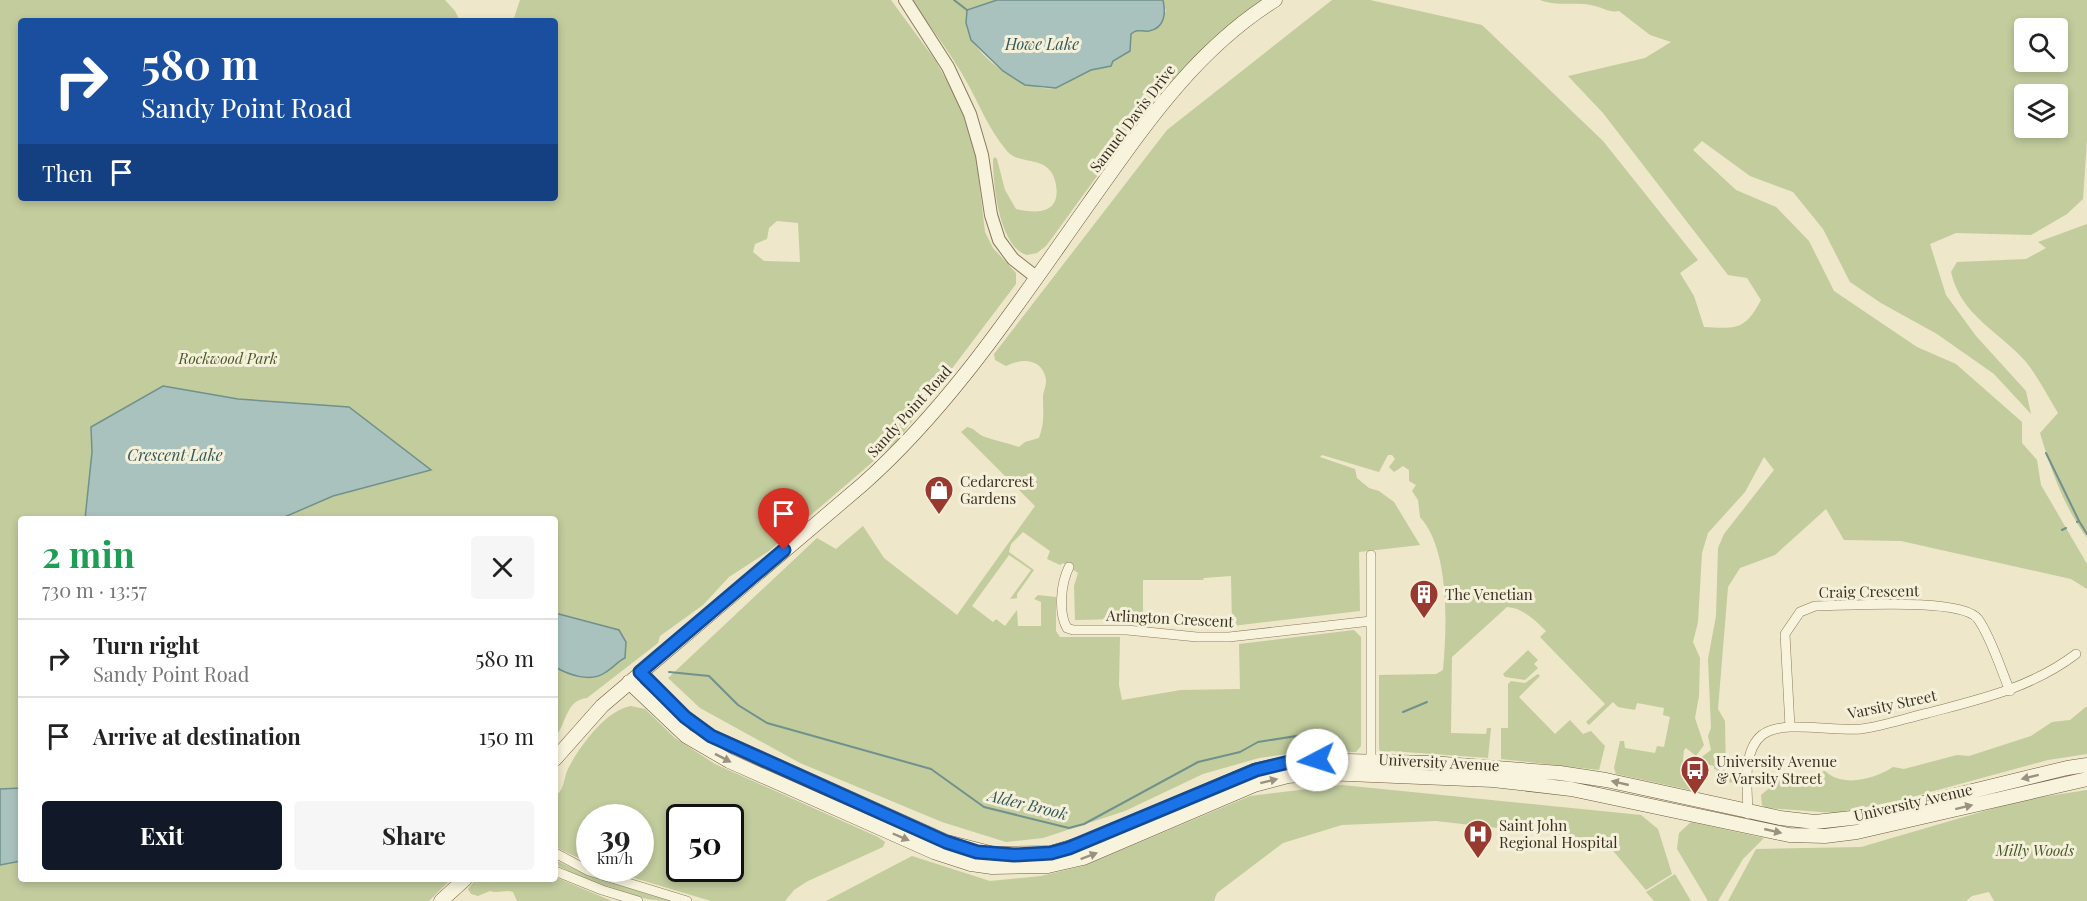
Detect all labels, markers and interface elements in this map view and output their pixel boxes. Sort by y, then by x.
map controls [2014,18,2068,138]
button: search [2014,18,2068,72]
water label: Howe Lake [1004,33,1079,54]
text: 580 m [141,35,259,91]
icon: right [42,42,120,120]
street label: Samuel Davis Drive [1085,60,1179,176]
button: layers [2014,84,2068,138]
text: Sandy Point Road [141,89,352,125]
icon: arrive [105,156,138,189]
text: Then [42,158,93,188]
park label: Rockwood Park [178,348,278,368]
street label: Sandy Point Road [862,361,956,461]
water label: Crescent Lake [127,444,223,465]
place label: Cedarcrest Gardens [960,471,1034,508]
shop icon: Cedarcrest Gardens [923,474,955,516]
pin [758,488,809,550]
icon: arrive [767,497,800,530]
text: 2 min [42,529,135,577]
button: close [471,536,534,599]
text: 730 m · 13:57 [42,576,147,603]
building icon: The Venetian [1408,578,1440,620]
street label: Craig Crescent [1819,580,1920,602]
place label: The Venetian [1445,584,1533,604]
street label: Arlington Crescent [1105,605,1235,631]
text: Turn right [93,630,199,660]
icon: right [42,642,75,675]
text: 580 m [475,643,534,673]
text: Sandy Point Road [93,660,249,687]
street label: Varsity Street [1845,685,1939,723]
icon: arrive [42,720,75,753]
text: Arrive at destination [93,721,301,751]
text: 150 m [479,721,534,751]
position arrow [1285,728,1349,792]
street label: University Avenue [1378,749,1500,775]
place label: University Avenue & Varsity Street [1716,751,1837,788]
one-way arrow [715,753,732,763]
bus stop icon: University Avenue & Varsity Street [1679,754,1711,796]
one-way arrow [2021,772,2039,782]
one-way arrow [1260,775,1278,785]
one-way arrow [1611,778,1630,787]
street label: University Avenue [1852,779,1974,825]
water label: Alder Brook [984,783,1070,824]
button: Exit [42,801,282,870]
button: Share [294,801,534,870]
one-way arrow [1955,801,1973,811]
speed limit sign: 50 [666,804,744,882]
place label: Saint John Regional Hospital [1499,815,1618,852]
text: 39 [599,816,631,856]
hospital icon: Saint John Regional Hospital [1462,818,1494,860]
one-way arrow [1764,827,1782,837]
one-way arrow [892,833,910,842]
park label: Milly Woods [1995,840,2074,860]
text: km/h [597,848,633,868]
one-way arrow [1080,850,1098,860]

